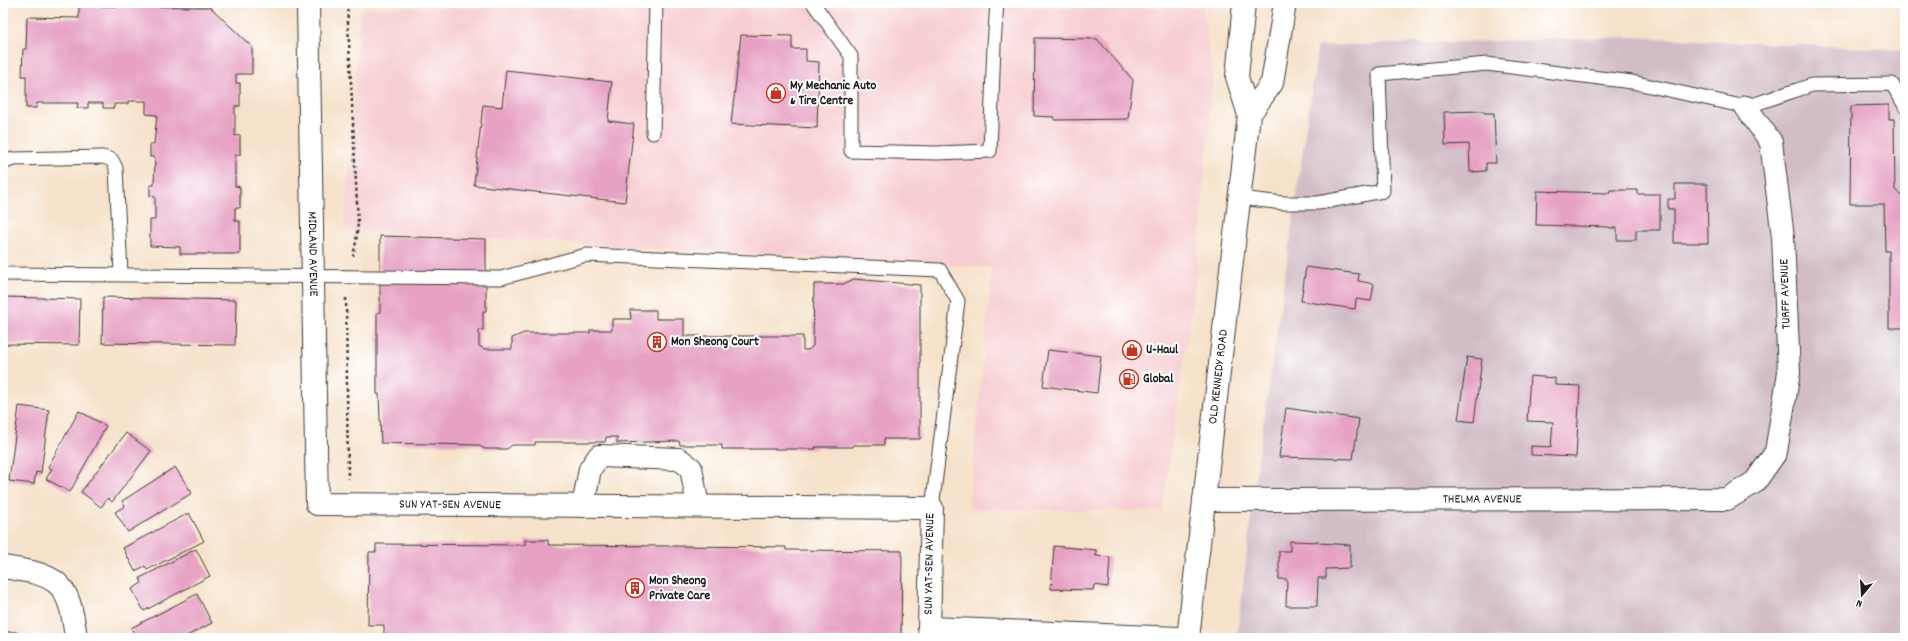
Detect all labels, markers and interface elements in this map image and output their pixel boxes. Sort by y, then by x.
place label: My Mechanic Auto & Tire Centre [790,77,877,111]
shop icon: My Mechanic Auto & Tire Centre [765,82,787,104]
street label: MIDLAND AVENUE [302,211,323,297]
street label: TURFF AVENUE [1775,258,1797,329]
street label: OLD KENNEDY ROAD [1204,328,1233,425]
building icon: Mon Sheong Court [646,331,668,353]
place label: Mon Sheong Court [671,333,759,352]
shop icon: U-Haul [1121,339,1143,361]
place label: U-Haul [1146,341,1179,360]
fuel station icon: Global [1118,368,1140,390]
place label: Global [1143,370,1174,389]
street label: THELMA AVENUE [1443,490,1521,509]
street label: SUN YAT-SEN AVENUE [399,495,501,515]
street label: SUN YAT-SEN AVENUE [920,513,940,615]
place label: Mon Sheong Private Care [649,572,710,606]
north arrow [1842,575,1882,615]
building icon: Mon Sheong Private Care [624,577,646,599]
text: N [1854,594,1865,611]

